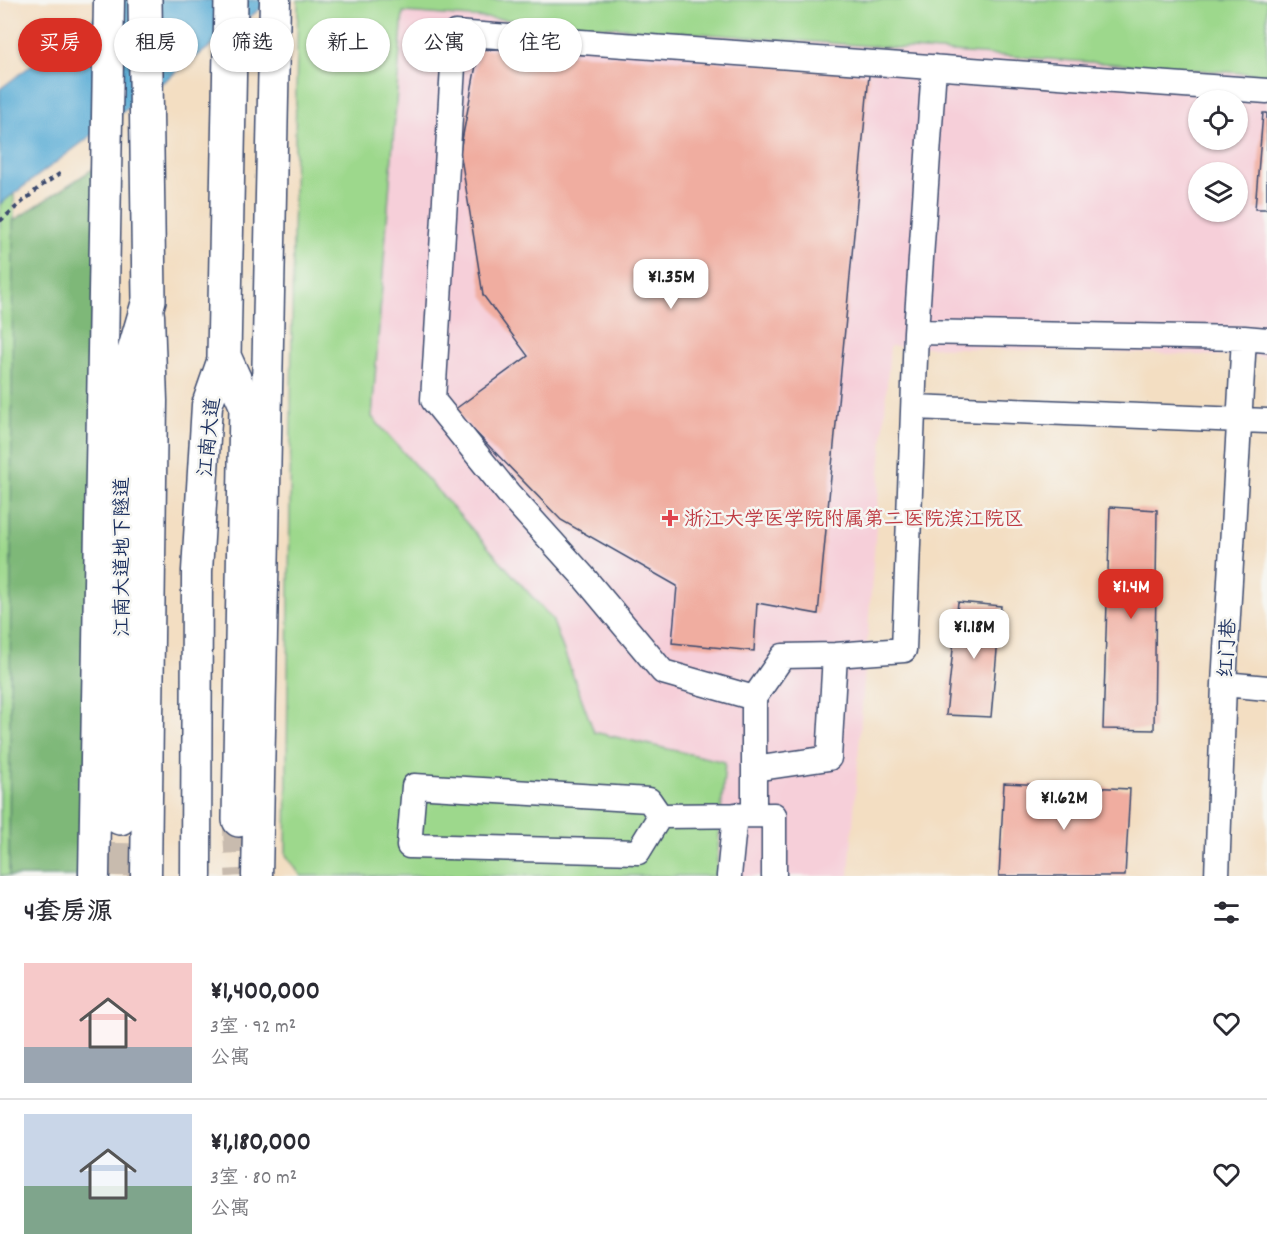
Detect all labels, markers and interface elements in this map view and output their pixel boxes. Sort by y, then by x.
chip: 买房 [18,18,102,72]
chip: 租房 [114,18,198,72]
chip: 筛选 [210,18,294,72]
chip: 新上 [306,18,390,72]
chip: 公寓 [402,18,486,72]
chip: 住宅 [498,18,582,72]
map controls [1188,90,1248,222]
button: locate [1188,90,1248,150]
button: layers [1188,162,1248,222]
pin: ¥1.35M [622,259,720,310]
text: ¥1.35M [647,264,695,292]
street label: 江南大道 [193,396,229,479]
street label: 江南大道地下隧道 [110,477,138,637]
place label: 浙江大学医学院附属第二医院滨江院区 [684,507,1024,535]
marker: 浙江大学医学院附属第二医院滨江院区 [661,509,679,527]
pin: ¥1.4M [1089,569,1173,620]
text: ¥1.4M [1112,574,1150,602]
pin: ¥1.18M [925,609,1023,660]
text: ¥1.18M [953,614,995,642]
street label: 红门巷 [1213,616,1245,679]
pin: ¥1.62M [1015,780,1113,831]
text: ¥1.62M [1040,785,1088,813]
text: 4套房源 [24,895,113,932]
icon: filters [1210,896,1243,929]
text: ¥1,400,000 [210,974,320,1011]
icon: home [72,987,144,1059]
icon: heart [1210,1007,1243,1040]
text: 3室 · 92 m² [210,1014,296,1042]
text: 公寓 [210,1045,250,1073]
text: ¥1,180,000 [210,1125,311,1162]
icon: home [72,1138,144,1210]
icon: heart [1210,1158,1243,1191]
text: 3室 · 80 m² [210,1165,297,1193]
text: 公寓 [210,1196,250,1224]

